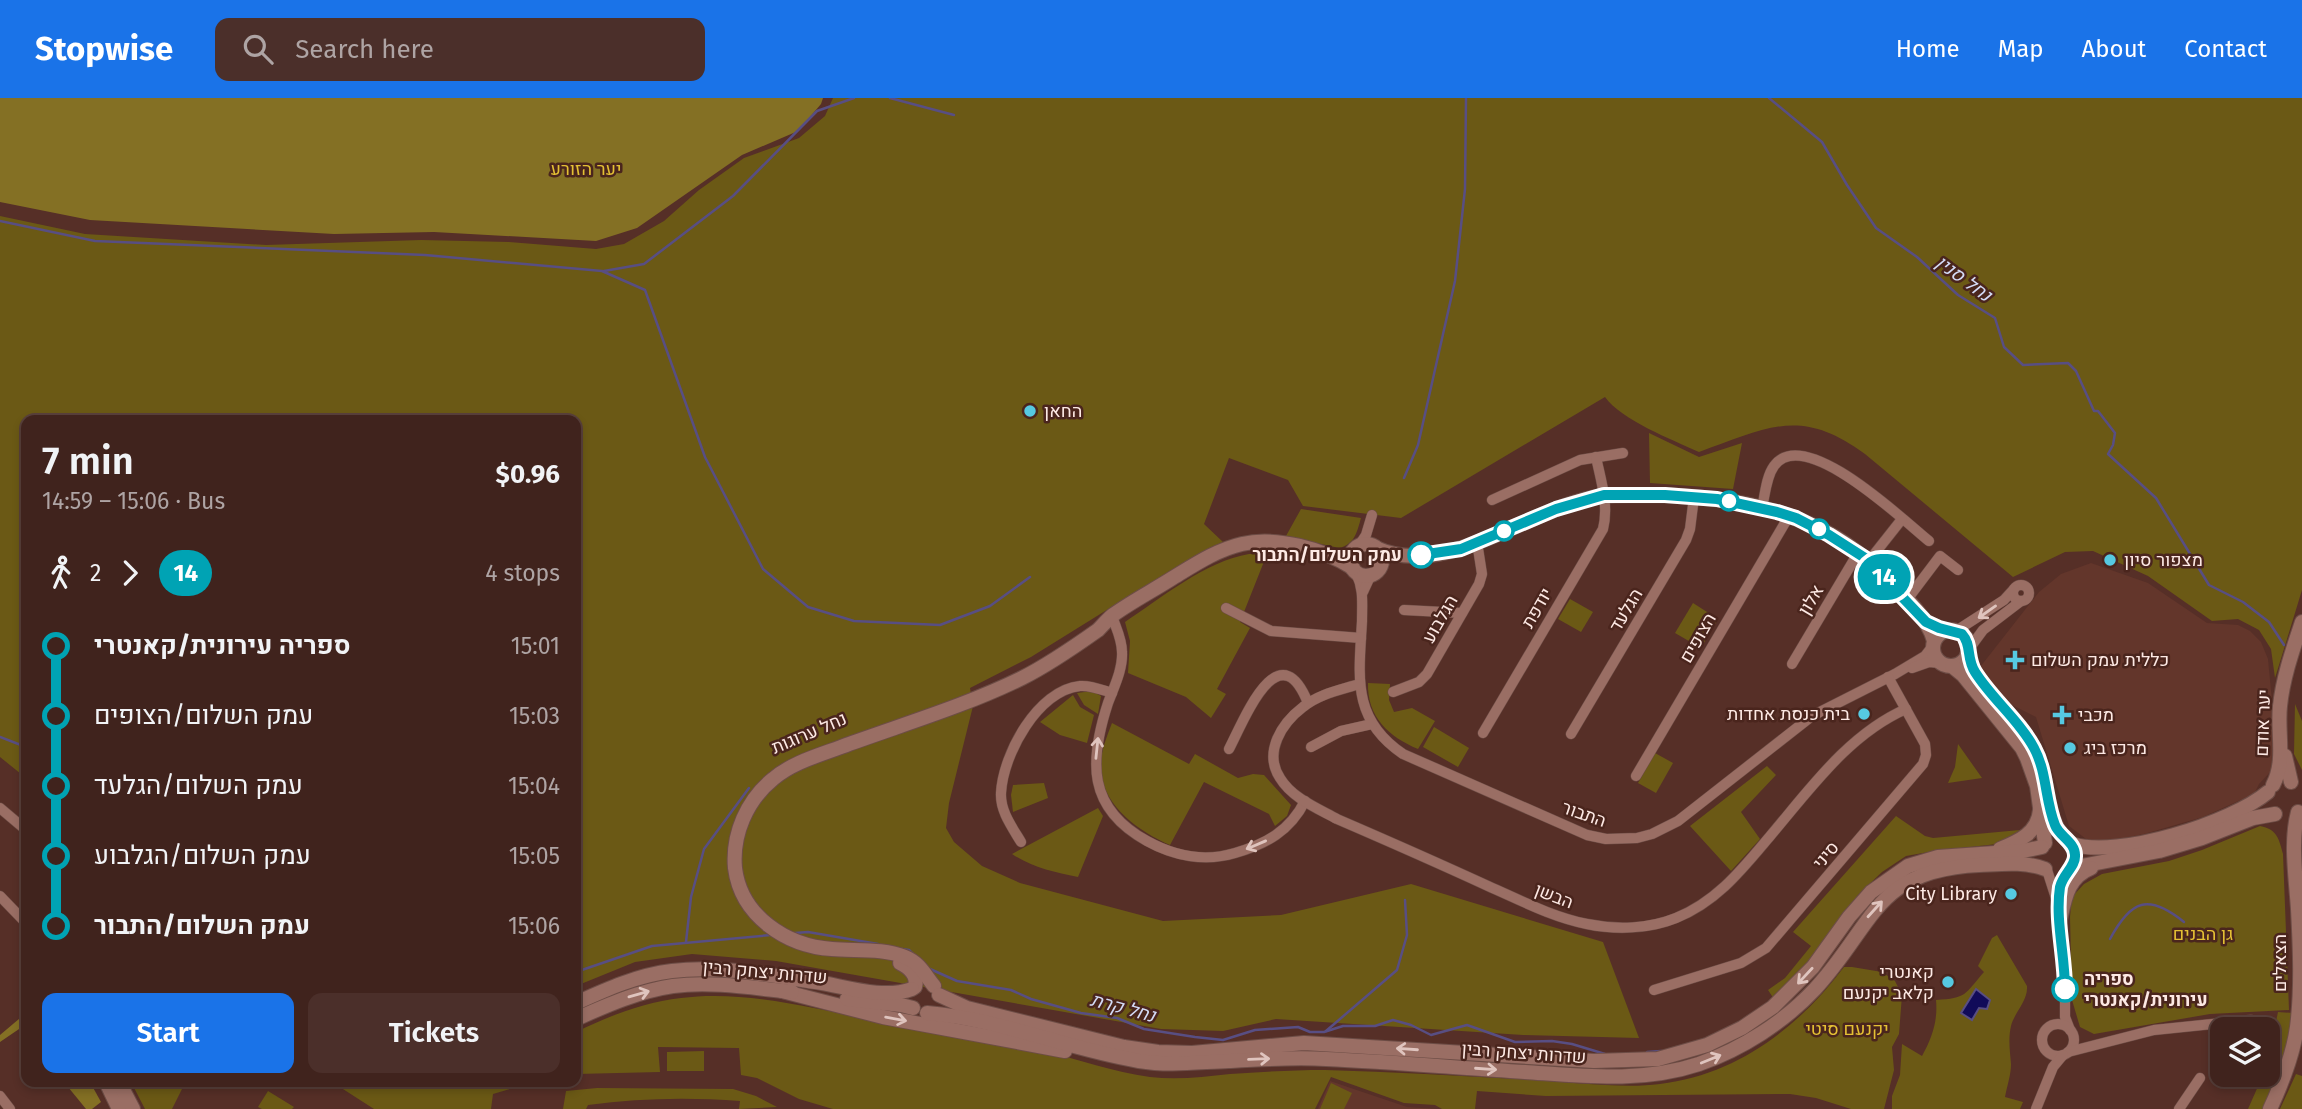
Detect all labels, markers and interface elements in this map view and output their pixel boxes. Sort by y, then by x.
search box [215,18,705,81]
text: Stopwise [35,29,173,69]
icon: search [239,30,277,68]
text: Search here [295,34,434,65]
text: Home [1896,35,1960,63]
text: Map [1998,35,2044,63]
text: About [2082,35,2146,63]
text: Contact [2184,35,2267,63]
park label: יער הזורע [551,158,621,180]
water label: נחל סנין [1931,250,1997,307]
place label: החאן [1044,400,1082,422]
marker: החאן [1022,403,1038,419]
text: 7 min [42,438,134,484]
text: $0.96 [496,459,560,490]
text: 14:59 – 15:06 · Bus [42,487,225,515]
unlabelled marker [1719,491,1739,511]
unlabelled marker [1809,519,1829,539]
unlabelled marker [1494,521,1514,541]
marker: עמק השלום/התבור [1408,542,1434,568]
place label: עמק השלום/התבור [1252,544,1402,566]
place label: מצפור סיון [2124,549,2203,571]
marker: מצפור סיון [2102,552,2118,568]
icon: walk [42,554,80,592]
icon: forward [111,554,149,592]
line badge: 14 [1853,554,1916,600]
text: 2 [90,559,101,587]
text: 14 [173,559,198,587]
text: 4 stops [485,559,560,587]
text: 14 [1872,563,1896,591]
street label: אלון [1794,581,1828,619]
street label: יודפת [1517,584,1557,632]
street label: הגלעד [1605,584,1647,636]
street label: הגלבוע [1417,591,1463,647]
one-way arrow [1978,605,1997,619]
street label: הצופים [1675,609,1721,667]
text: ספריה עירונית/קאנטרי [94,630,351,661]
text: 15:01 [511,632,560,660]
place label: כללית עמק השלום [2031,649,2169,671]
marker: כללית עמק השלום [2005,650,2025,670]
street label: יער אודם [2251,689,2275,757]
text: עמק השלום/הצופים [94,700,313,731]
text: 15:03 [509,702,560,730]
place label: בית כנסת אחדות [1727,703,1851,725]
place label: מכבי [2078,704,2114,726]
marker: מכבי [2052,705,2072,725]
marker: בית כנסת אחדות [1856,706,1872,722]
street label: נחל ערוגות [768,707,850,759]
one-way arrow [1091,737,1104,760]
place label: מרכז ביג [2084,737,2147,759]
marker: מרכז ביג [2062,740,2078,756]
text: עמק השלום/הגלעד [94,770,303,801]
text: 15:04 [508,772,560,800]
street label: התבור [1559,796,1609,832]
street label: סיני [1808,837,1844,873]
one-way arrow [1246,839,1267,852]
text: עמק השלום/הגלבוע [94,840,311,871]
text: 15:05 [509,842,560,870]
street label: הבשן [1532,879,1576,913]
place label: City Library [1905,883,1997,905]
marker: City Library [2003,886,2019,902]
one-way arrow [1867,901,1884,918]
text: עמק השלום/התבור [94,910,310,941]
text: 15:06 [508,912,560,940]
park label: גן הבנים [2173,923,2233,945]
street label: הצאלים [2269,934,2291,992]
street label: שדרות יצחק רבין [702,956,828,988]
place label: קאנטרי קלאב יקנעם [1843,961,1934,1004]
one-way arrow [1797,967,1814,984]
place label: ספריה עירונית/קאנטרי [2084,968,2208,1011]
marker: קאנטרי קלאב יקנעם [1940,974,1956,990]
marker: ספריה עירונית/קאנטרי [2052,976,2078,1002]
one-way arrow [628,987,650,1000]
water label: נחל קרת [1088,988,1159,1027]
button: Start [42,993,294,1073]
button: Tickets [308,993,560,1073]
one-way arrow [884,1013,907,1027]
map controls [2210,1017,2280,1087]
button: layers [2210,1017,2280,1087]
park label: יקנעם סיטי [1805,1018,1889,1040]
street label: שדרות יצחק רבין [1461,1038,1587,1068]
one-way arrow [1396,1042,1419,1055]
one-way arrow [1699,1052,1721,1065]
one-way arrow [1247,1053,1270,1066]
one-way arrow [1474,1063,1497,1076]

